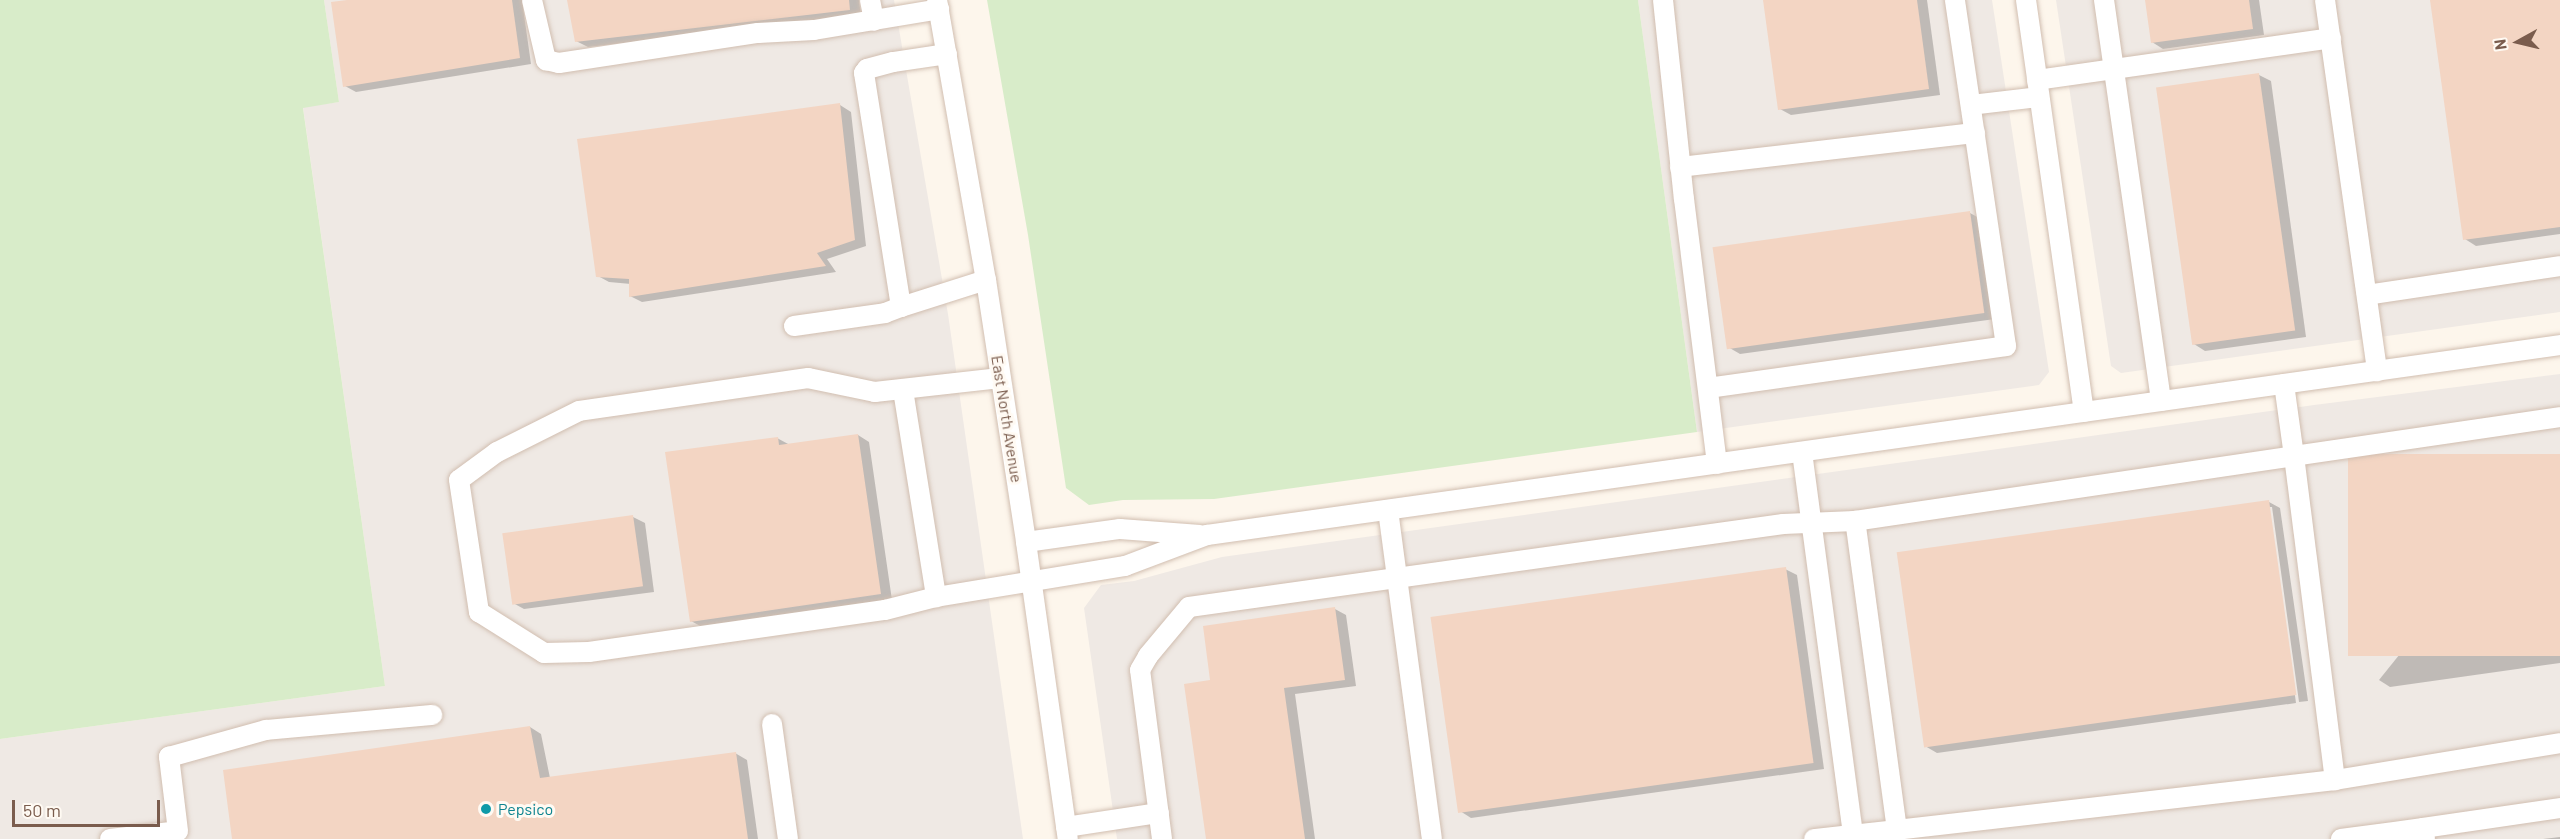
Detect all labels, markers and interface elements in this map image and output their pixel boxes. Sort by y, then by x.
north arrow [2488,12,2548,72]
text: N [2490,38,2510,51]
street label: East North Avenue [987,354,1027,484]
scale bar [15,788,164,826]
text: 50 m [23,799,61,821]
place label: Pepsico [498,799,553,819]
marker: Pepsico [479,802,493,816]

